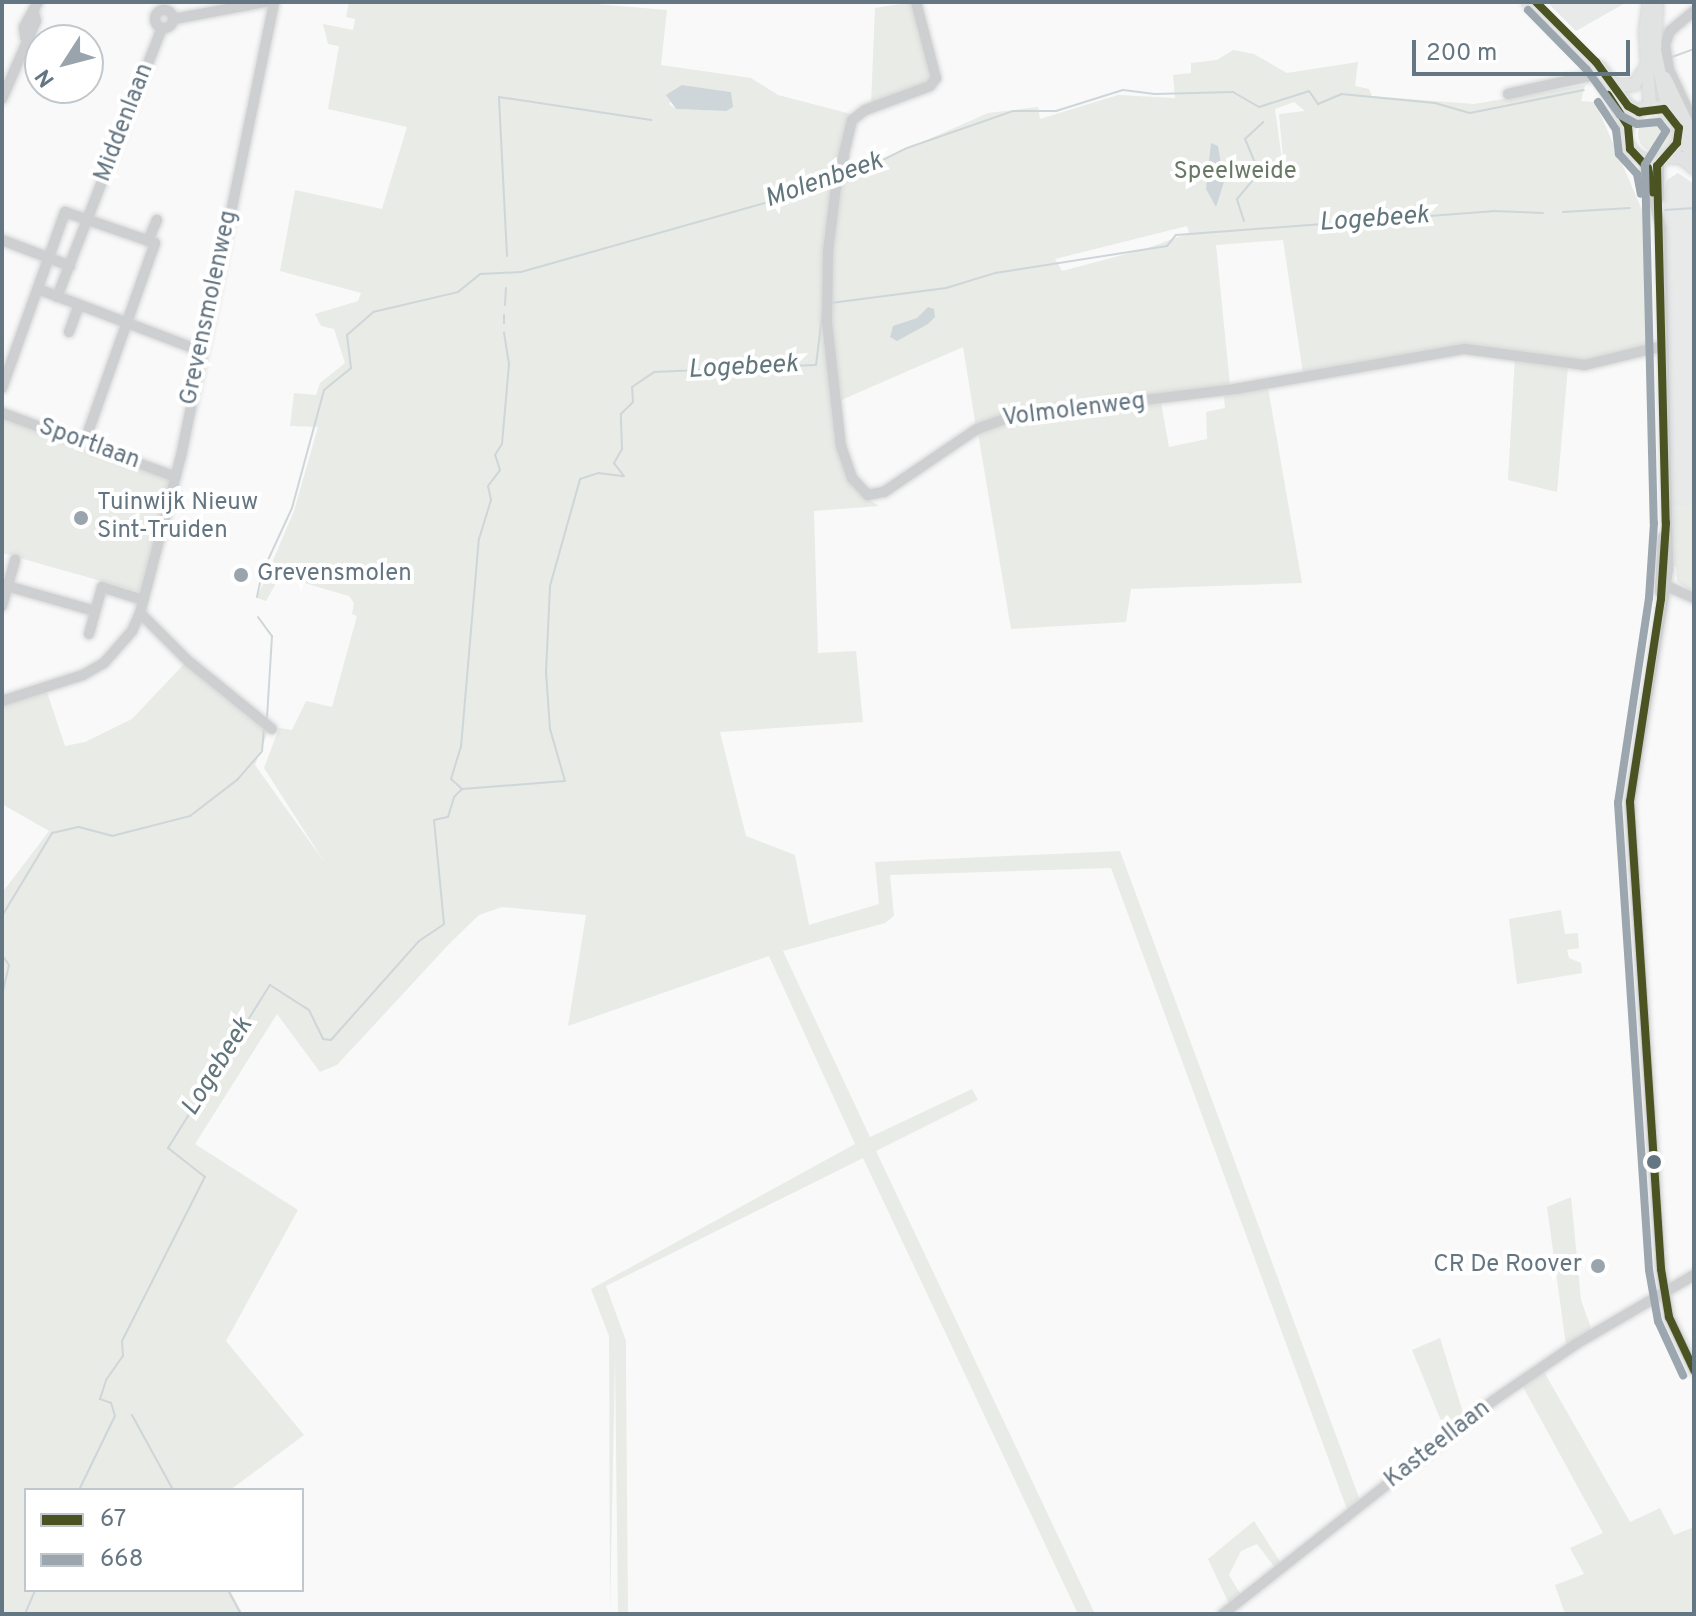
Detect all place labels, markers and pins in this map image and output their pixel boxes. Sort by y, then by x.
place label: Tuinwijk Nieuw Sint-Truiden [97,490,258,546]
marker: Tuinwijk Nieuw Sint-Truiden [72,509,90,527]
place label: Grevensmolen [257,561,412,589]
marker: Grevensmolen [232,566,250,584]
unlabelled marker [1646,1154,1662,1170]
place label: CR De Roover [1433,1252,1582,1280]
marker: CR De Roover [1589,1257,1607,1275]

